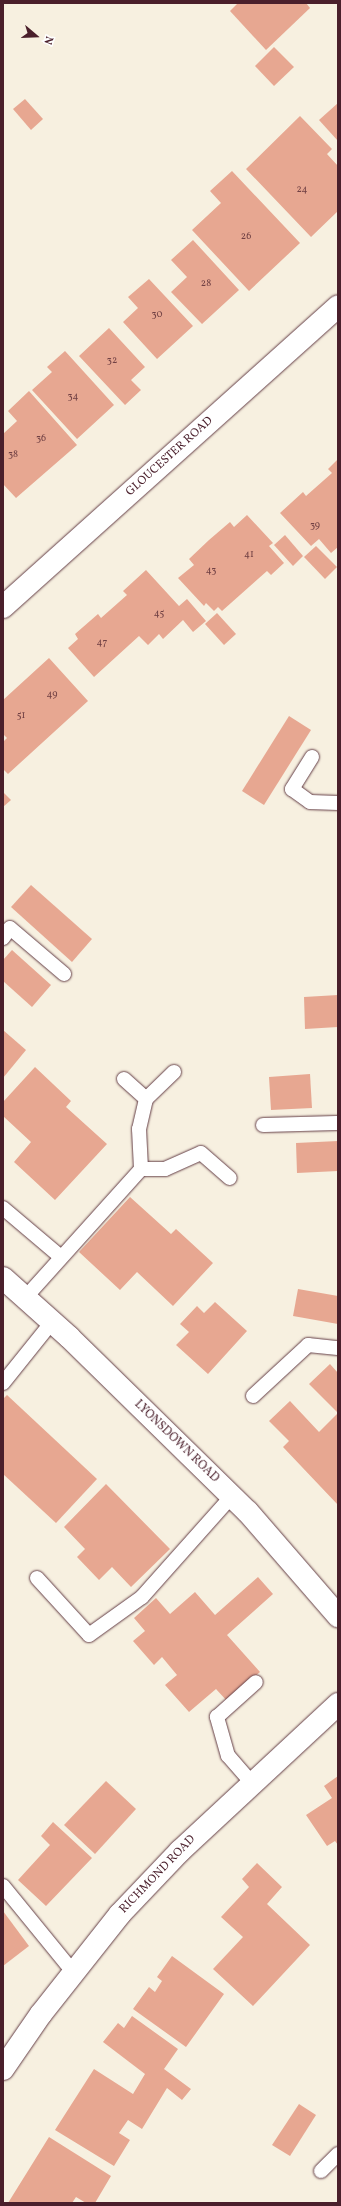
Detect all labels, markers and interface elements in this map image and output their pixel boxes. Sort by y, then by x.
north arrow [16,16,56,56]
text: N [39,34,56,46]
house number: 24 [296,184,308,196]
house number: 26 [241,231,251,243]
house number: 28 [201,278,211,290]
house number: 30 [152,309,162,321]
house number: 32 [107,355,117,367]
house number: 34 [67,391,79,403]
street label: GLOUCESTER ROAD [124,414,216,500]
house number: 36 [36,433,46,445]
house number: 38 [8,449,18,461]
house number: 39 [310,520,320,532]
house number: 41 [244,549,254,561]
house number: 43 [206,565,216,577]
house number: 45 [154,608,164,620]
house number: 47 [97,637,107,649]
house number: 49 [47,689,57,701]
house number: 51 [17,710,25,722]
street label: LYONSDOWN ROAD [131,1398,221,1486]
street label: RICHMOND ROAD [117,1833,199,1917]

